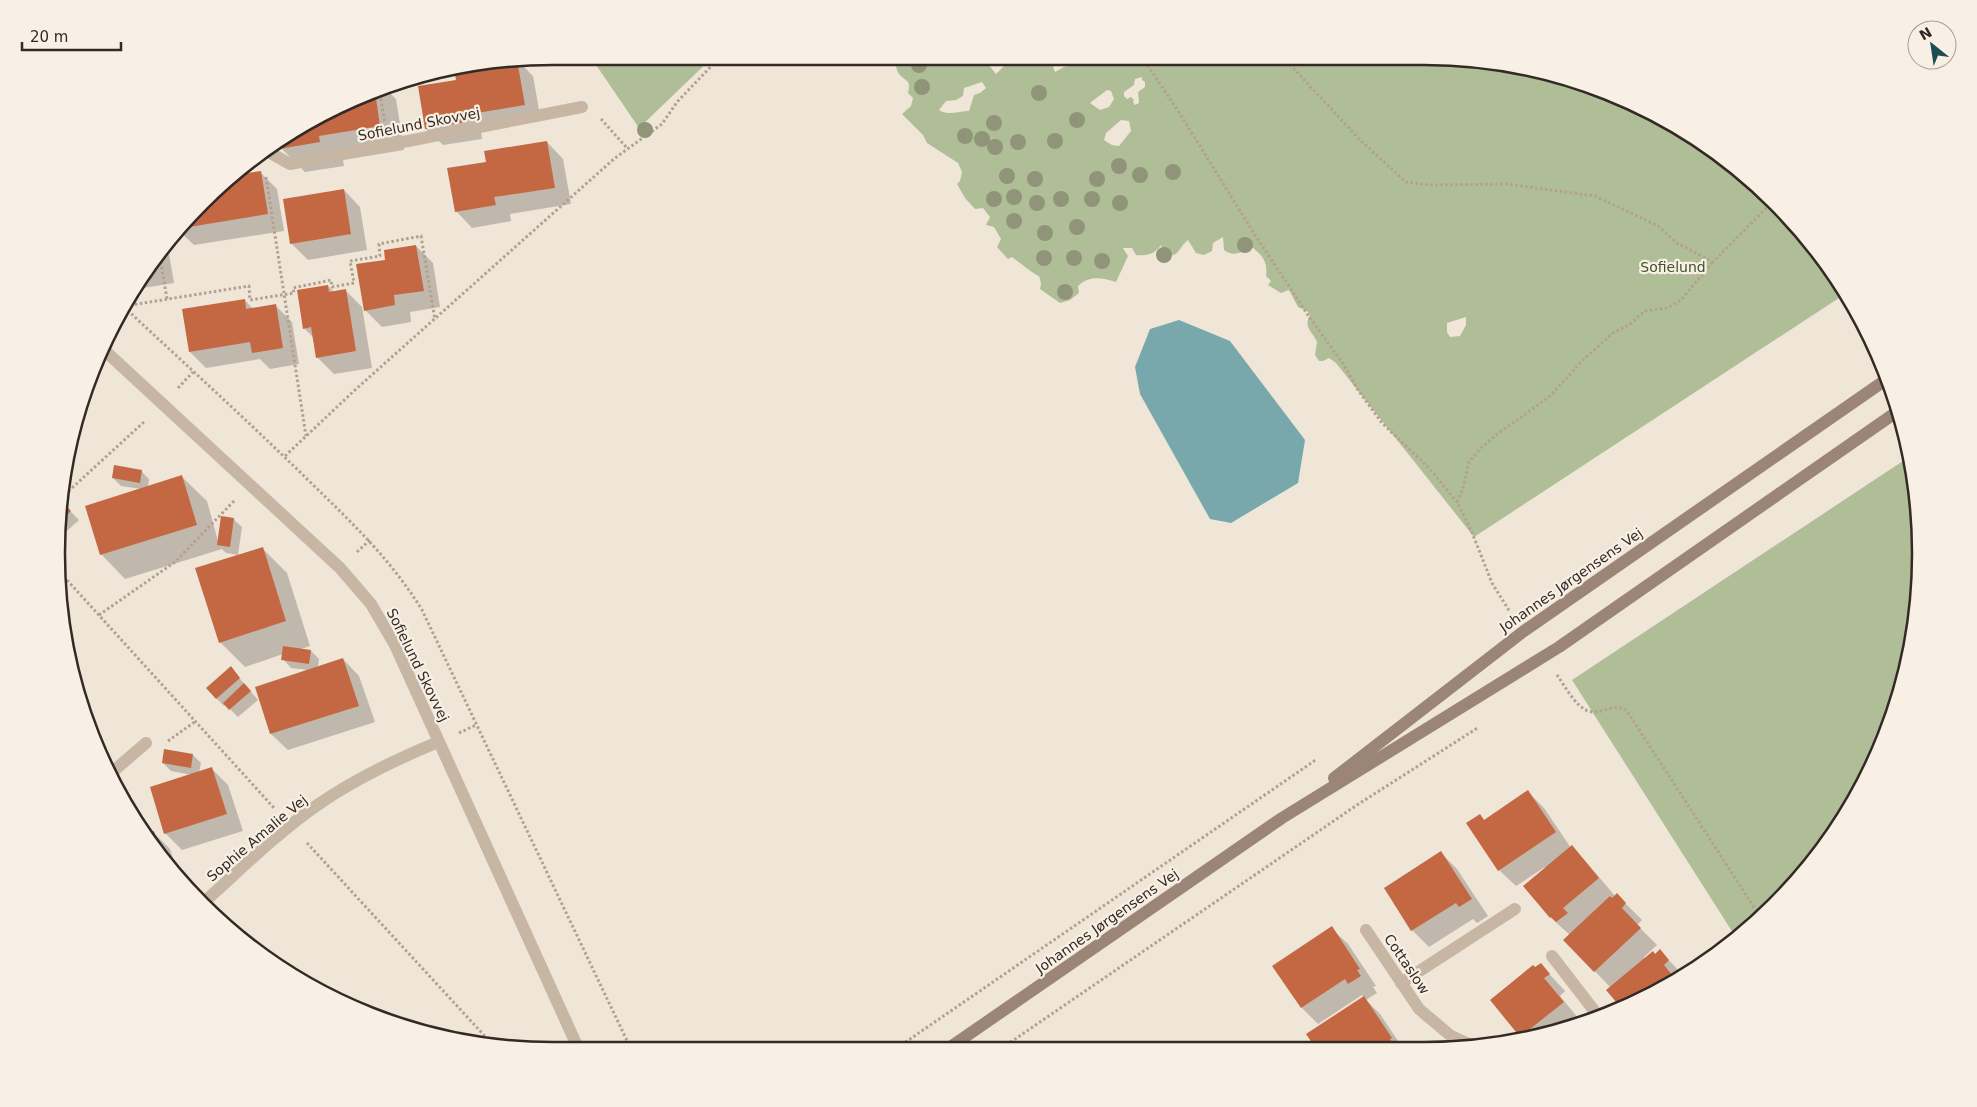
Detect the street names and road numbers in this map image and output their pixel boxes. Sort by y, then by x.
street label: Sofielund Skovvej [357,104,481,144]
street label: Johannes Jørgensens Vej [1496,525,1645,636]
street label: Sofielund Skovvej [384,606,452,724]
street label: Sophie Amalie Vej [204,791,310,885]
street label: Johannes Jørgensens Vej [1032,866,1181,977]
street label: Cottaslow [1381,931,1433,997]

